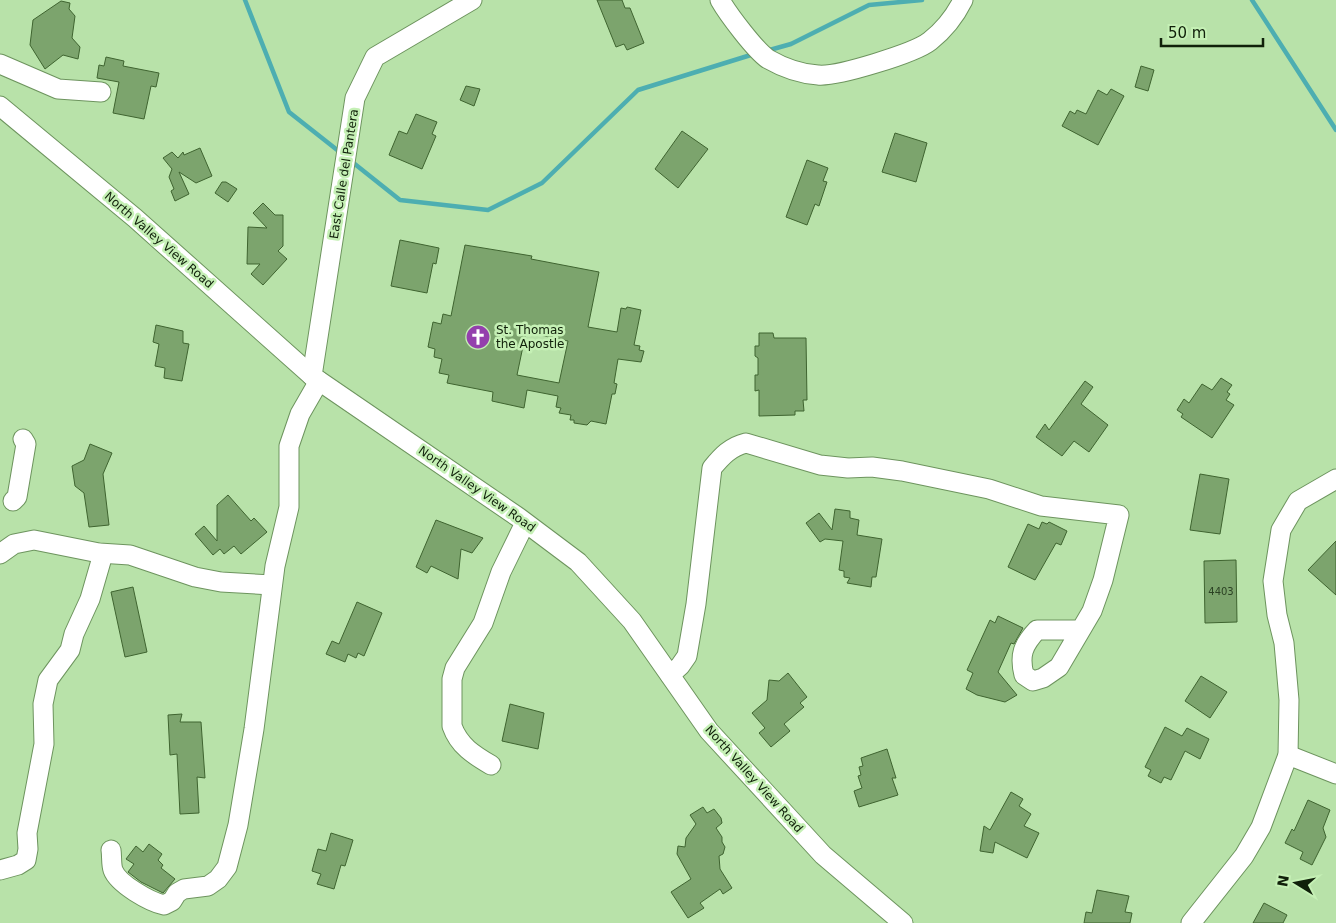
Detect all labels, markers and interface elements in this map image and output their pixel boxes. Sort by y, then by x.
scale bar [1161,15,1264,47]
text: 50 m [1168,24,1206,42]
street label: East Calle del Pantera [327,108,361,240]
street label: North Valley View Road [102,189,216,291]
place label: St. Thomas the Apostle [496,323,564,351]
church icon: St. Thomas the Apostle [465,324,491,350]
street label: North Valley View Road [416,443,538,535]
house number: 4403 [1208,586,1234,597]
street label: North Valley View Road [702,723,806,835]
north arrow [1271,858,1321,908]
text: N [1274,874,1292,888]

